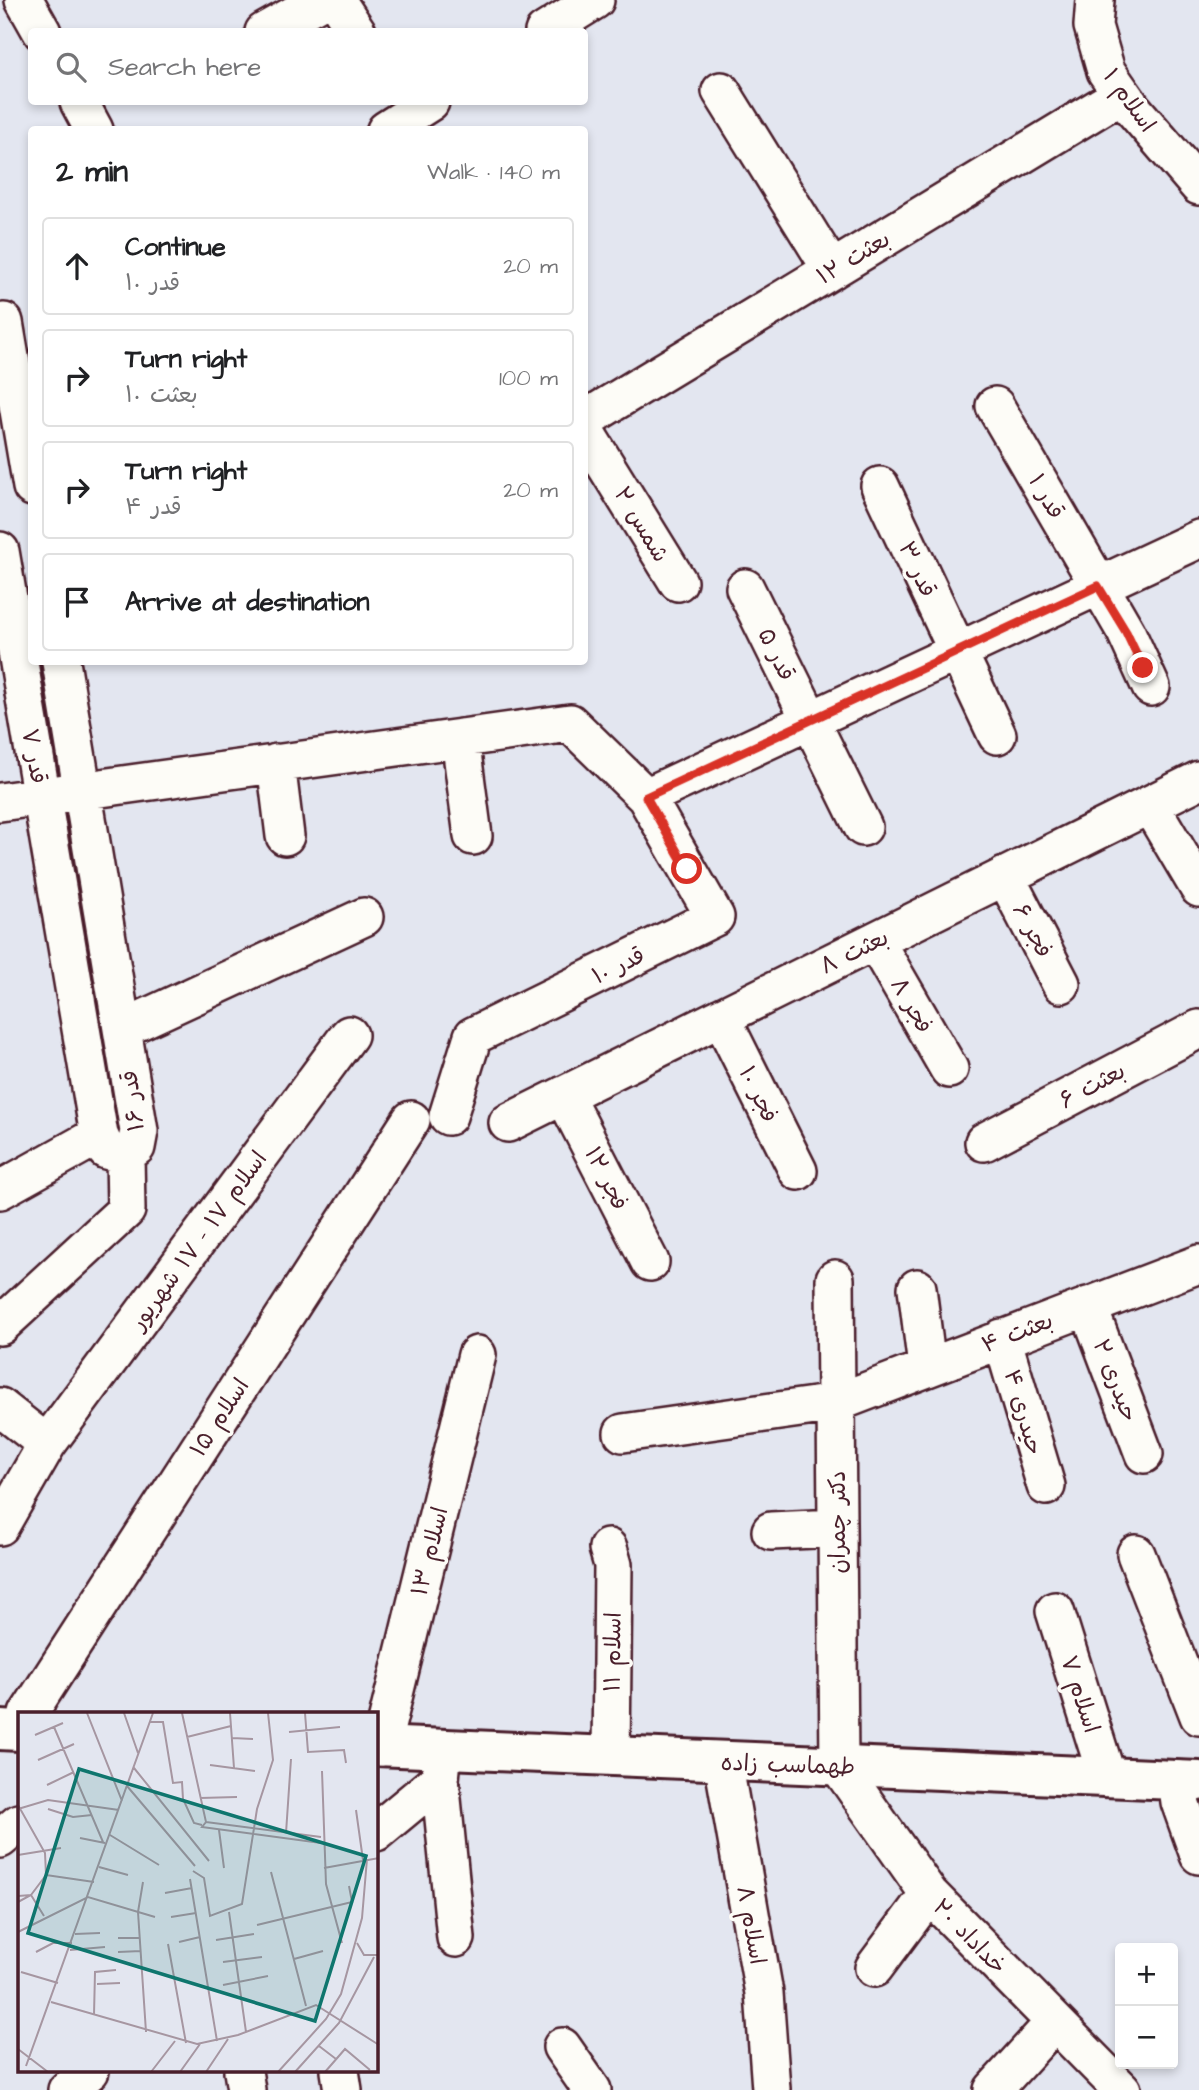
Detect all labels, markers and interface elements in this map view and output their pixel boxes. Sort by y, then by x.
search box [28,28,588,105]
icon: search [52,48,90,86]
text: Search here [108,49,261,85]
street label: اسلام ۱ [1094,62,1163,140]
text: 2 min [56,151,128,193]
text: Walk · 140 m [427,156,560,188]
street label: بعثت ۱۲ [811,223,896,292]
text: Continue [125,229,226,265]
icon: ahead [58,247,96,285]
text: 20 m [503,250,558,282]
text: قدر ۱۰ [125,267,180,299]
text: Turn right [125,341,247,377]
icon: right [58,359,96,397]
text: 100 m [499,362,558,394]
text: بعثت ۱۰ [125,379,198,411]
text: Turn right [125,453,247,489]
street label: قدر ۱ [1020,468,1072,525]
icon: right [58,471,96,509]
text: 20 m [503,474,558,506]
street label: شمس ۲ [606,481,676,568]
text: قدر ۴ [125,491,181,523]
street label: قدر ۳ [890,536,944,602]
icon: arrive [58,583,96,621]
text: Arrive at destination [125,584,370,620]
street label: قدر ۵ [750,623,803,686]
route end [1127,652,1158,683]
street label: قدر ۷ [13,726,55,786]
route start [671,853,702,884]
street label: فجر ۶ [1005,898,1060,963]
street label: بعثت ۸ [815,922,894,982]
street label: قدر ۱۰ [587,939,650,992]
street label: فجر ۸ [882,972,940,1039]
street label: بعثت ۶ [1054,1055,1131,1117]
street label: فجر ۱۰ [731,1061,785,1128]
street label: قدر ۱۶ [113,1068,153,1133]
street label: فجر ۱۲ [577,1141,636,1216]
street label: اسلام ۱۷ - ۱۷ شهریور [122,1144,276,1339]
street label: بعثت ۴ [977,1305,1058,1361]
street label: حیدری ۲ [1085,1334,1145,1426]
street label: حیدری ۴ [996,1366,1051,1459]
street label: اسلام ۱۵ [182,1372,258,1464]
street label: دکتر چمران [822,1471,854,1573]
street label: اسلام ۱۳ [403,1503,457,1599]
street label: اسلام ۱۱ [596,1612,631,1692]
street label: اسلام ۷ [1052,1651,1108,1738]
inset map [18,1712,378,2072]
street label: طهماسب زاده [720,1747,856,1783]
street label: اسلام ۸ [727,1883,774,1967]
street label: خداداد ۲۰ [925,1892,1013,1982]
map controls [1115,1943,1178,2069]
button: + [1115,1943,1178,2006]
button: − [1115,2006,1178,2069]

